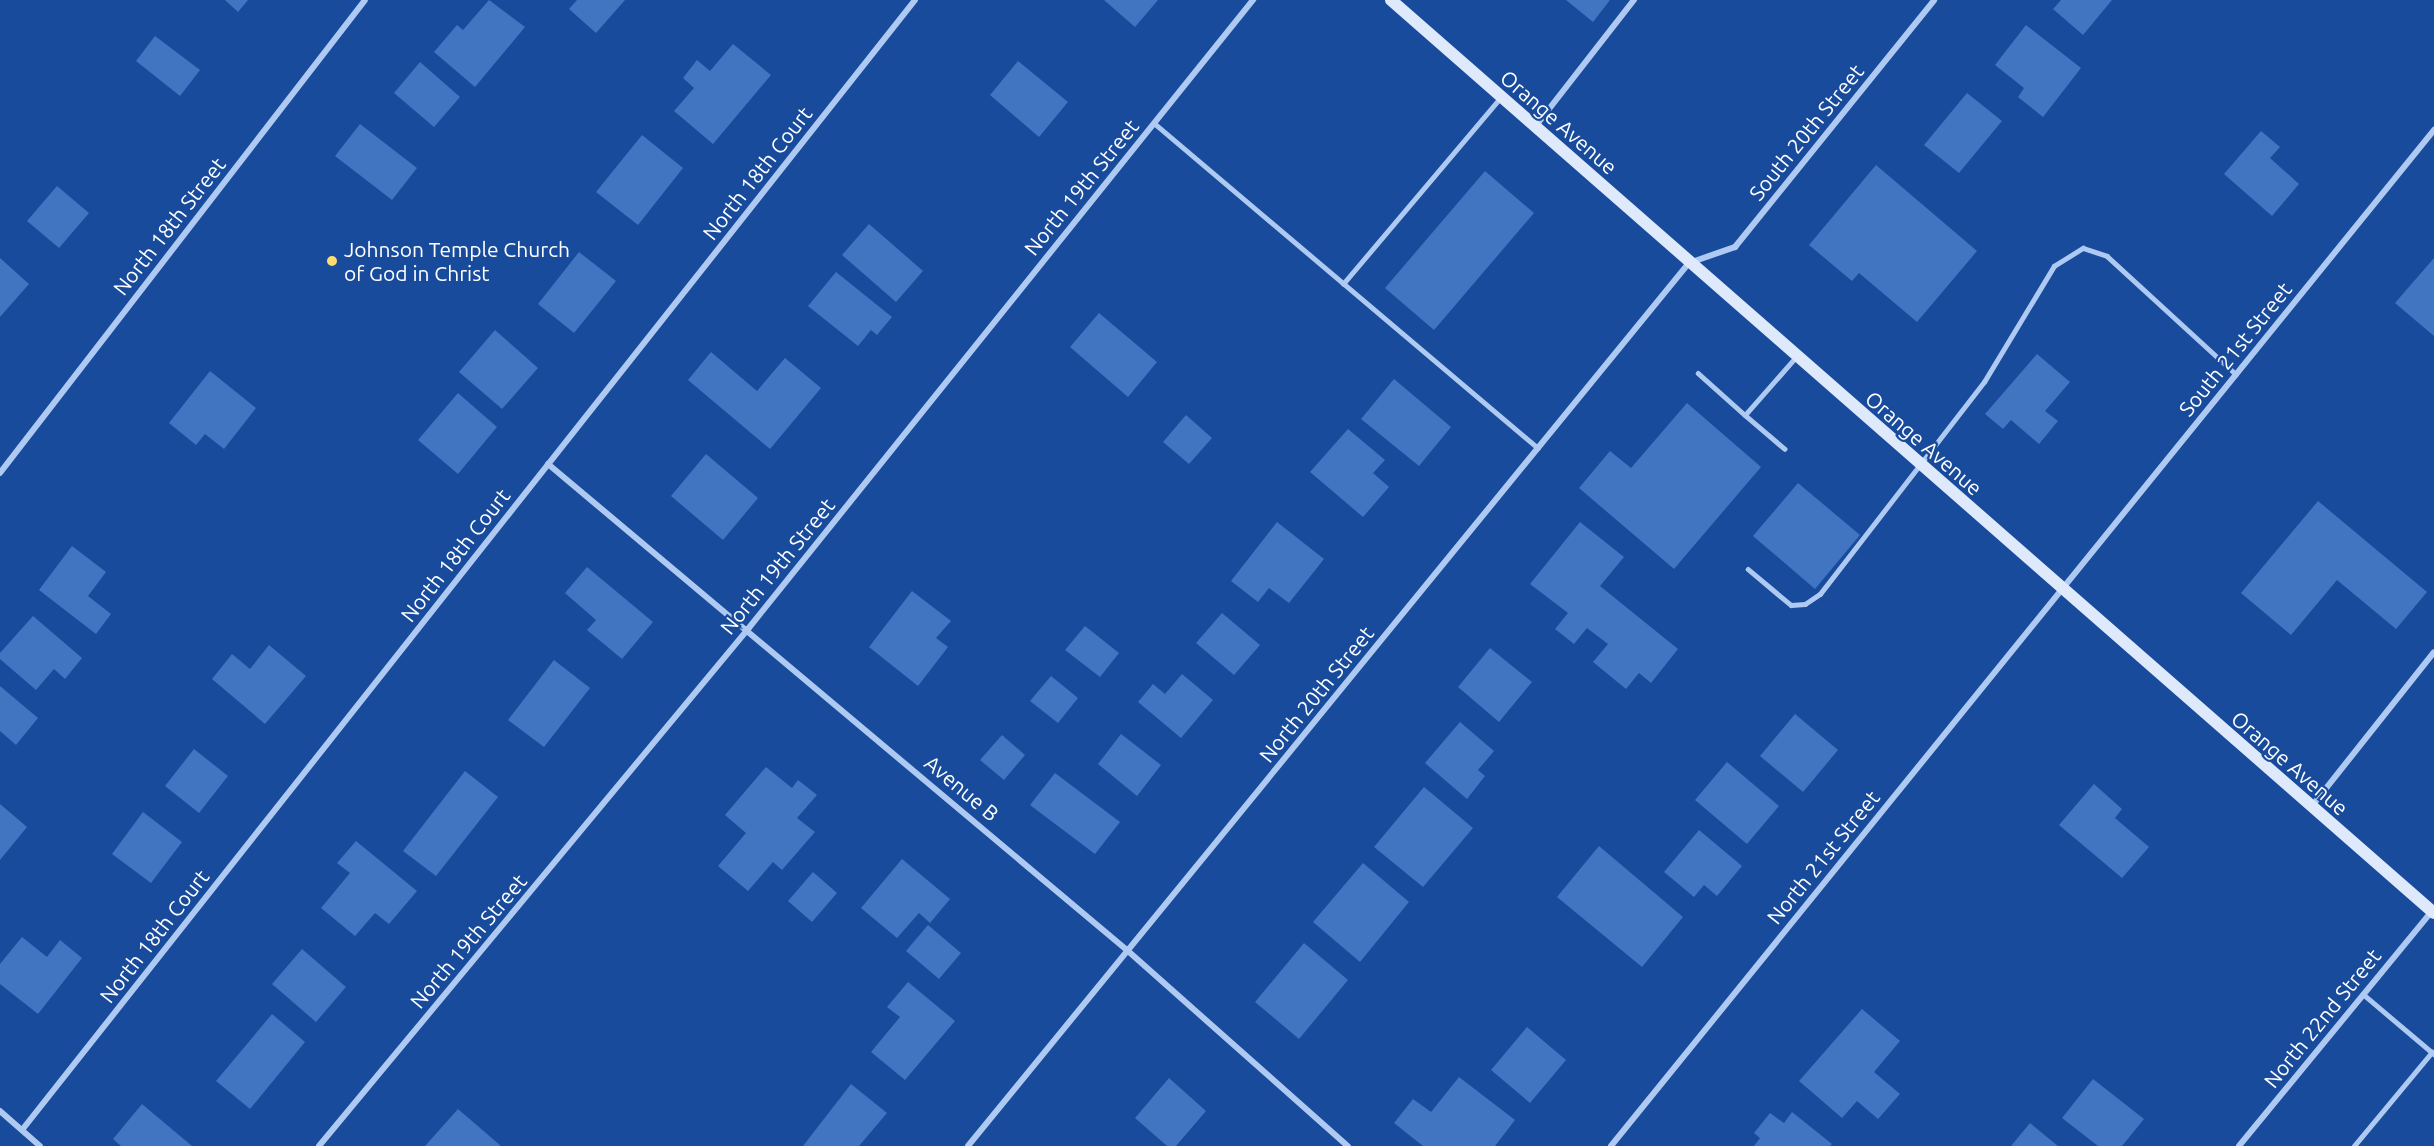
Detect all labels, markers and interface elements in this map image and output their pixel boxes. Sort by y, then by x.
street label: South 20th Street [1743,59,1869,205]
street label: Orange Avenue [1496,65,1622,179]
street label: North 18th Court [697,101,817,245]
street label: North 19th Street [1018,114,1144,260]
street label: North 18th Street [107,152,231,300]
place label: Johnson Temple Church of God in Christ [344,236,570,286]
marker: Johnson Temple Church of God in Christ [325,254,339,268]
street label: South 21st Street [2173,277,2297,421]
street label: Orange Avenue [1861,386,1987,500]
street label: North 18th Court [395,483,515,627]
street label: North 19th Street [714,493,840,639]
street label: North 20th Street [1253,621,1379,767]
street label: Orange Avenue [2227,706,2353,820]
street label: Avenue B [920,750,1004,826]
street label: North 21st Street [1761,785,1885,929]
street label: North 18th Court [94,864,214,1008]
street label: North 19th Street [404,869,532,1013]
street label: North 22nd Street [2258,943,2386,1093]

